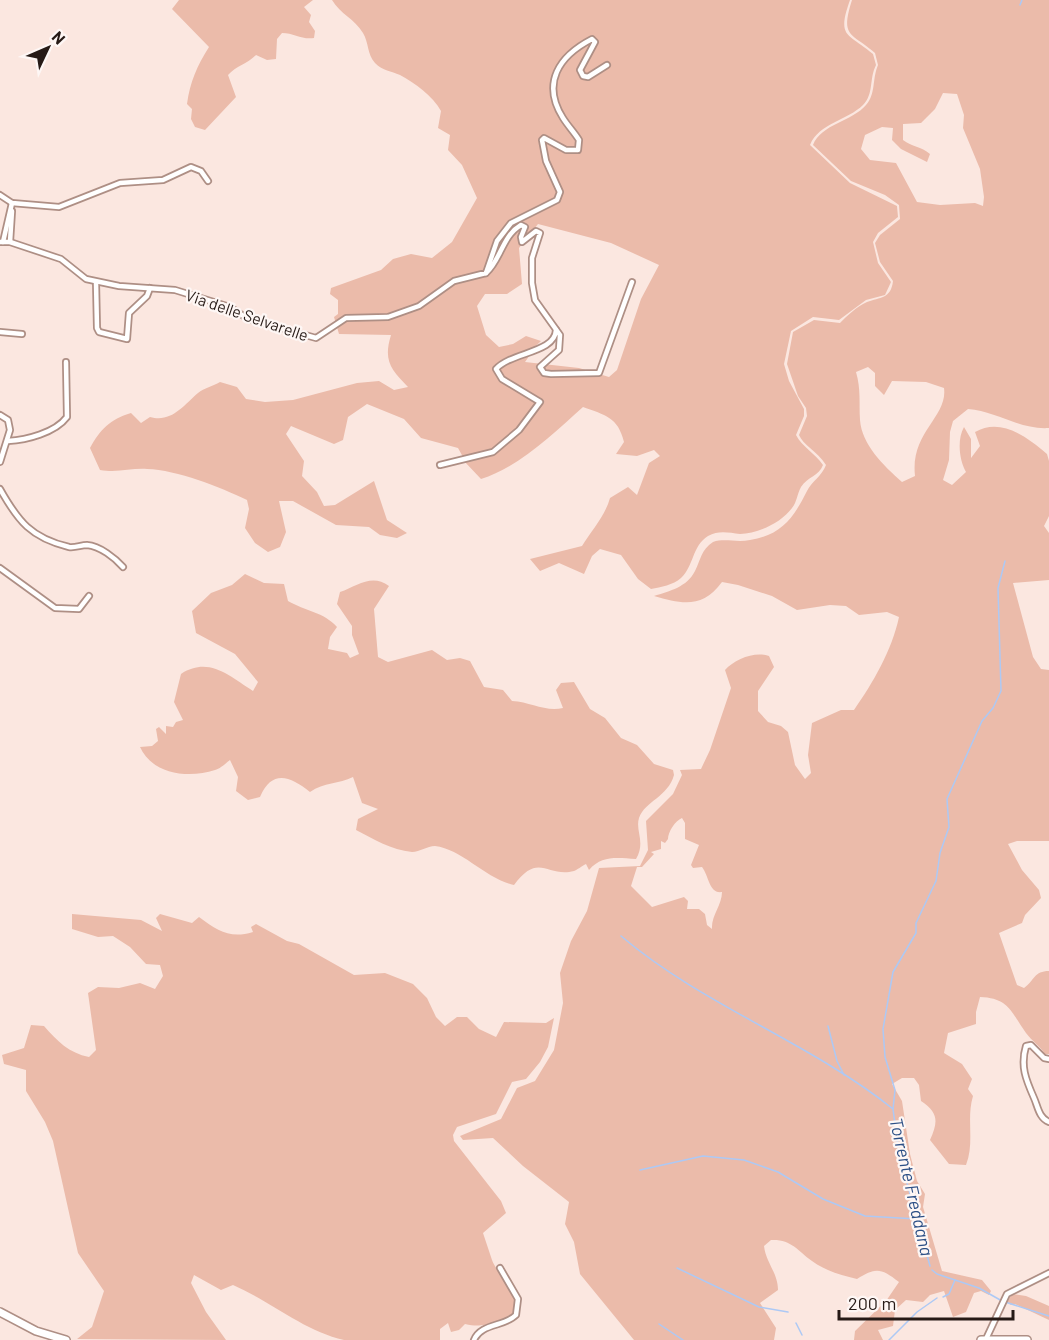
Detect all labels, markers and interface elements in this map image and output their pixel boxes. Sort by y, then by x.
north arrow [18,18,78,78]
text: N [49,27,70,48]
street label: Via delle Selvarelle [183,285,311,344]
water label: Torrente Freddana [885,1116,939,1258]
scale bar [839,1283,1013,1321]
text: 200 m [848,1292,896,1314]

